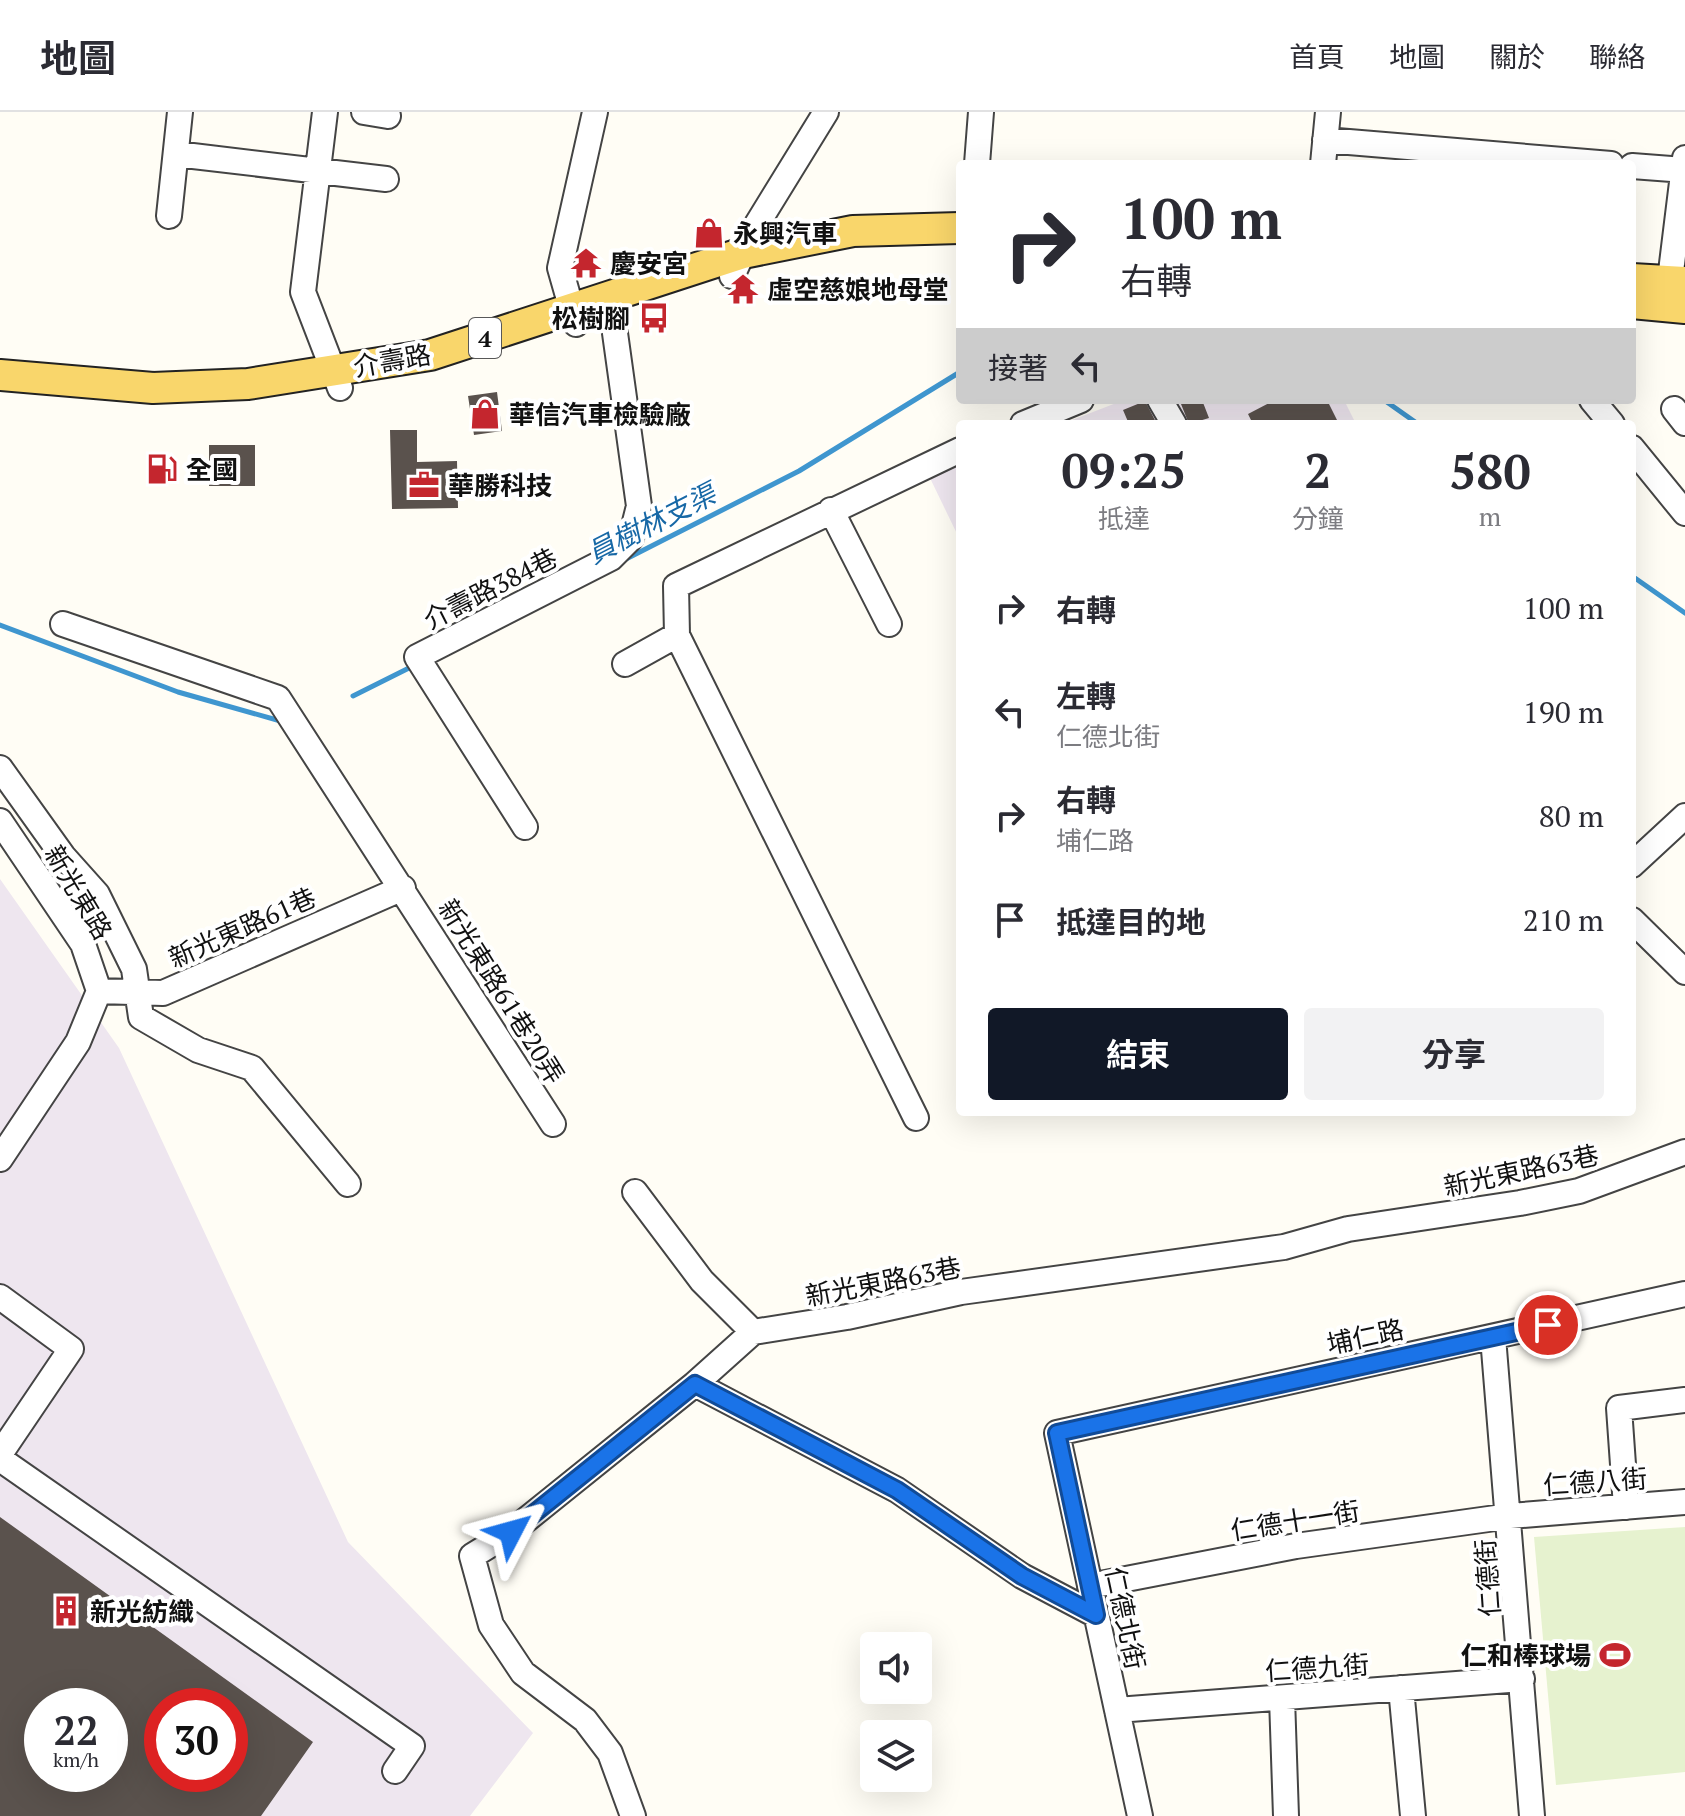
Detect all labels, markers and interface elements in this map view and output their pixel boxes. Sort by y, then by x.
text: 地圖 [40,33,116,83]
text: 首頁 [1289,38,1345,75]
text: 地圖 [1389,38,1445,75]
text: 關於 [1489,38,1545,75]
text: 聯絡 [1589,38,1645,75]
text: 100 m [1120,181,1282,255]
icon: right [988,192,1092,296]
shop icon: 永興汽車 [692,216,726,250]
place label: 永興汽車 [733,216,837,250]
temple icon: 慶安宮 [569,246,603,280]
place label: 慶安宮 [610,246,688,280]
text: 右轉 [1120,257,1192,304]
temple icon: 虛空慈娘地母堂 [726,272,760,306]
place label: 虛空慈娘地母堂 [767,272,949,306]
place label: 松樹腳 [552,301,630,335]
bus stop icon: 松樹腳 [637,301,671,335]
road number: 4 [469,318,501,358]
street label: 介壽路 [351,336,433,384]
icon: left [1064,344,1108,388]
text: 接著 [988,348,1048,388]
shop icon: 華信汽車檢驗廠 [468,397,502,431]
place label: 華信汽車檢驗廠 [509,397,691,431]
text: 09:25 [1061,438,1186,502]
text: 2 [1304,438,1331,502]
text: 580 [1449,439,1531,503]
fuel station icon: 全國 [145,452,179,486]
place label: 全國 [186,452,238,486]
office icon: 華勝科技 [407,468,441,502]
place label: 華勝科技 [448,468,552,502]
water label: 員樹林支渠 [580,473,725,571]
text: m [1479,499,1501,533]
text: 抵達 [1098,501,1150,535]
text: 分鐘 [1292,501,1344,535]
street label: 介壽路384巷 [417,540,563,636]
icon: right [988,586,1032,630]
text: 100 m [1523,588,1604,628]
text: 右轉 [1056,590,1116,630]
text: 左轉 [1056,676,1116,716]
icon: left [988,690,1032,734]
text: 190 m [1523,692,1604,732]
text: 仁德北街 [1056,719,1160,753]
text: 右轉 [1056,780,1116,820]
icon: right [988,794,1032,838]
text: 80 m [1539,796,1604,836]
text: 埔仁路 [1056,823,1134,857]
street label: 新光東路 [38,839,120,945]
street label: 新光東路61巷 [163,879,321,975]
street label: 新光東路61巷20弄 [432,892,572,1090]
icon: arrive [988,898,1032,942]
text: 210 m [1523,900,1604,940]
text: 抵達目的地 [1056,902,1206,942]
button: 結束 [988,1008,1288,1100]
button: 分享 [1304,1008,1604,1100]
street label: 新光東路63巷 [1440,1137,1602,1203]
street label: 新光東路63巷 [802,1249,964,1313]
pin [1514,1291,1582,1359]
icon: arrive [1526,1303,1570,1347]
street label: 埔仁路 [1323,1311,1407,1361]
street label: 仁德八街 [1542,1460,1648,1502]
position arrow [469,1490,553,1574]
street label: 仁德十一街 [1228,1493,1362,1547]
street label: 仁德街 [1467,1538,1507,1618]
street label: 仁德北街 [1099,1564,1153,1672]
building icon: 新光紡織 [49,1594,83,1628]
place label: 新光紡織 [90,1594,194,1628]
map controls [860,1632,932,1792]
button: sound [860,1632,932,1704]
place label: 仁和棒球場 [1461,1638,1591,1672]
sports icon: 仁和棒球場 [1598,1638,1632,1672]
street label: 仁德九街 [1264,1646,1370,1688]
speed limit sign: 30 [144,1688,248,1792]
text: 22 [53,1703,99,1756]
button: layers [860,1720,932,1792]
text: km/h [53,1746,99,1773]

